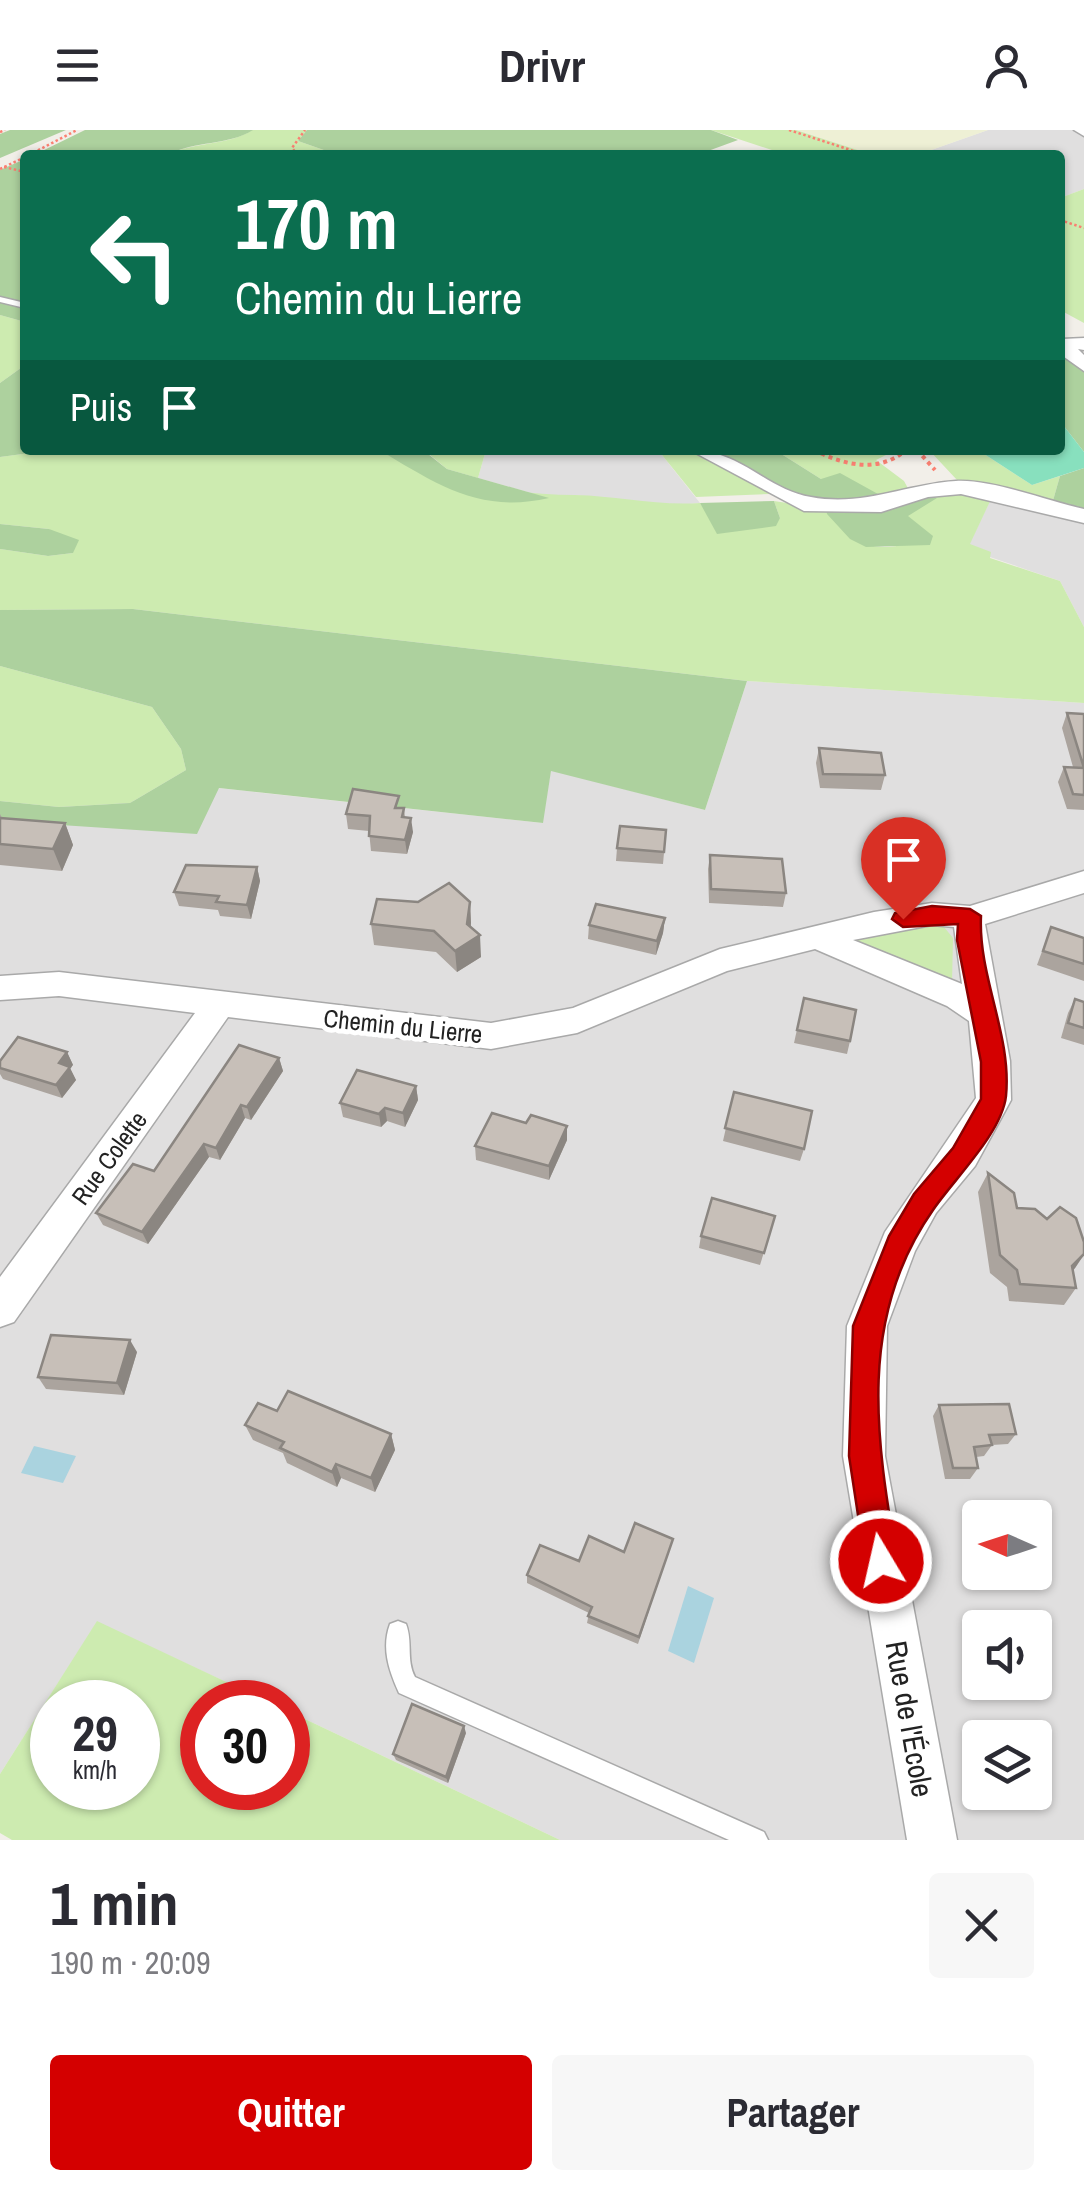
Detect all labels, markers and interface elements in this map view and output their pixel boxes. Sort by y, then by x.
text: Drivr [499,35,585,96]
icon: menu [50,38,105,93]
icon: person [979,38,1034,93]
text: 170 m [235,177,398,271]
icon: left [70,190,200,320]
text: Chemin du Lierre [235,267,522,328]
icon: arrive [152,380,207,435]
text: Puis [70,382,132,433]
pin [861,817,946,920]
icon: arrive [876,832,931,887]
street label: Chemin du Lierre [322,1001,484,1051]
street label: Rue Colette [63,1104,155,1212]
north arrow [962,1500,1052,1590]
map controls [962,1500,1052,1810]
position arrow [829,1509,933,1613]
button: sound [962,1610,1052,1700]
street label: Rue de l'École [877,1638,943,1800]
speed limit sign: 30 [180,1680,310,1810]
text: 29 [72,1699,118,1767]
button: layers [962,1720,1052,1810]
text: km/h [73,1753,117,1787]
text: 1 min [50,1863,179,1944]
button: close [929,1873,1034,1978]
text: 190 m · 20:09 [50,1941,210,1984]
button: Quitter [50,2055,532,2170]
button: Partager [552,2055,1034,2170]

